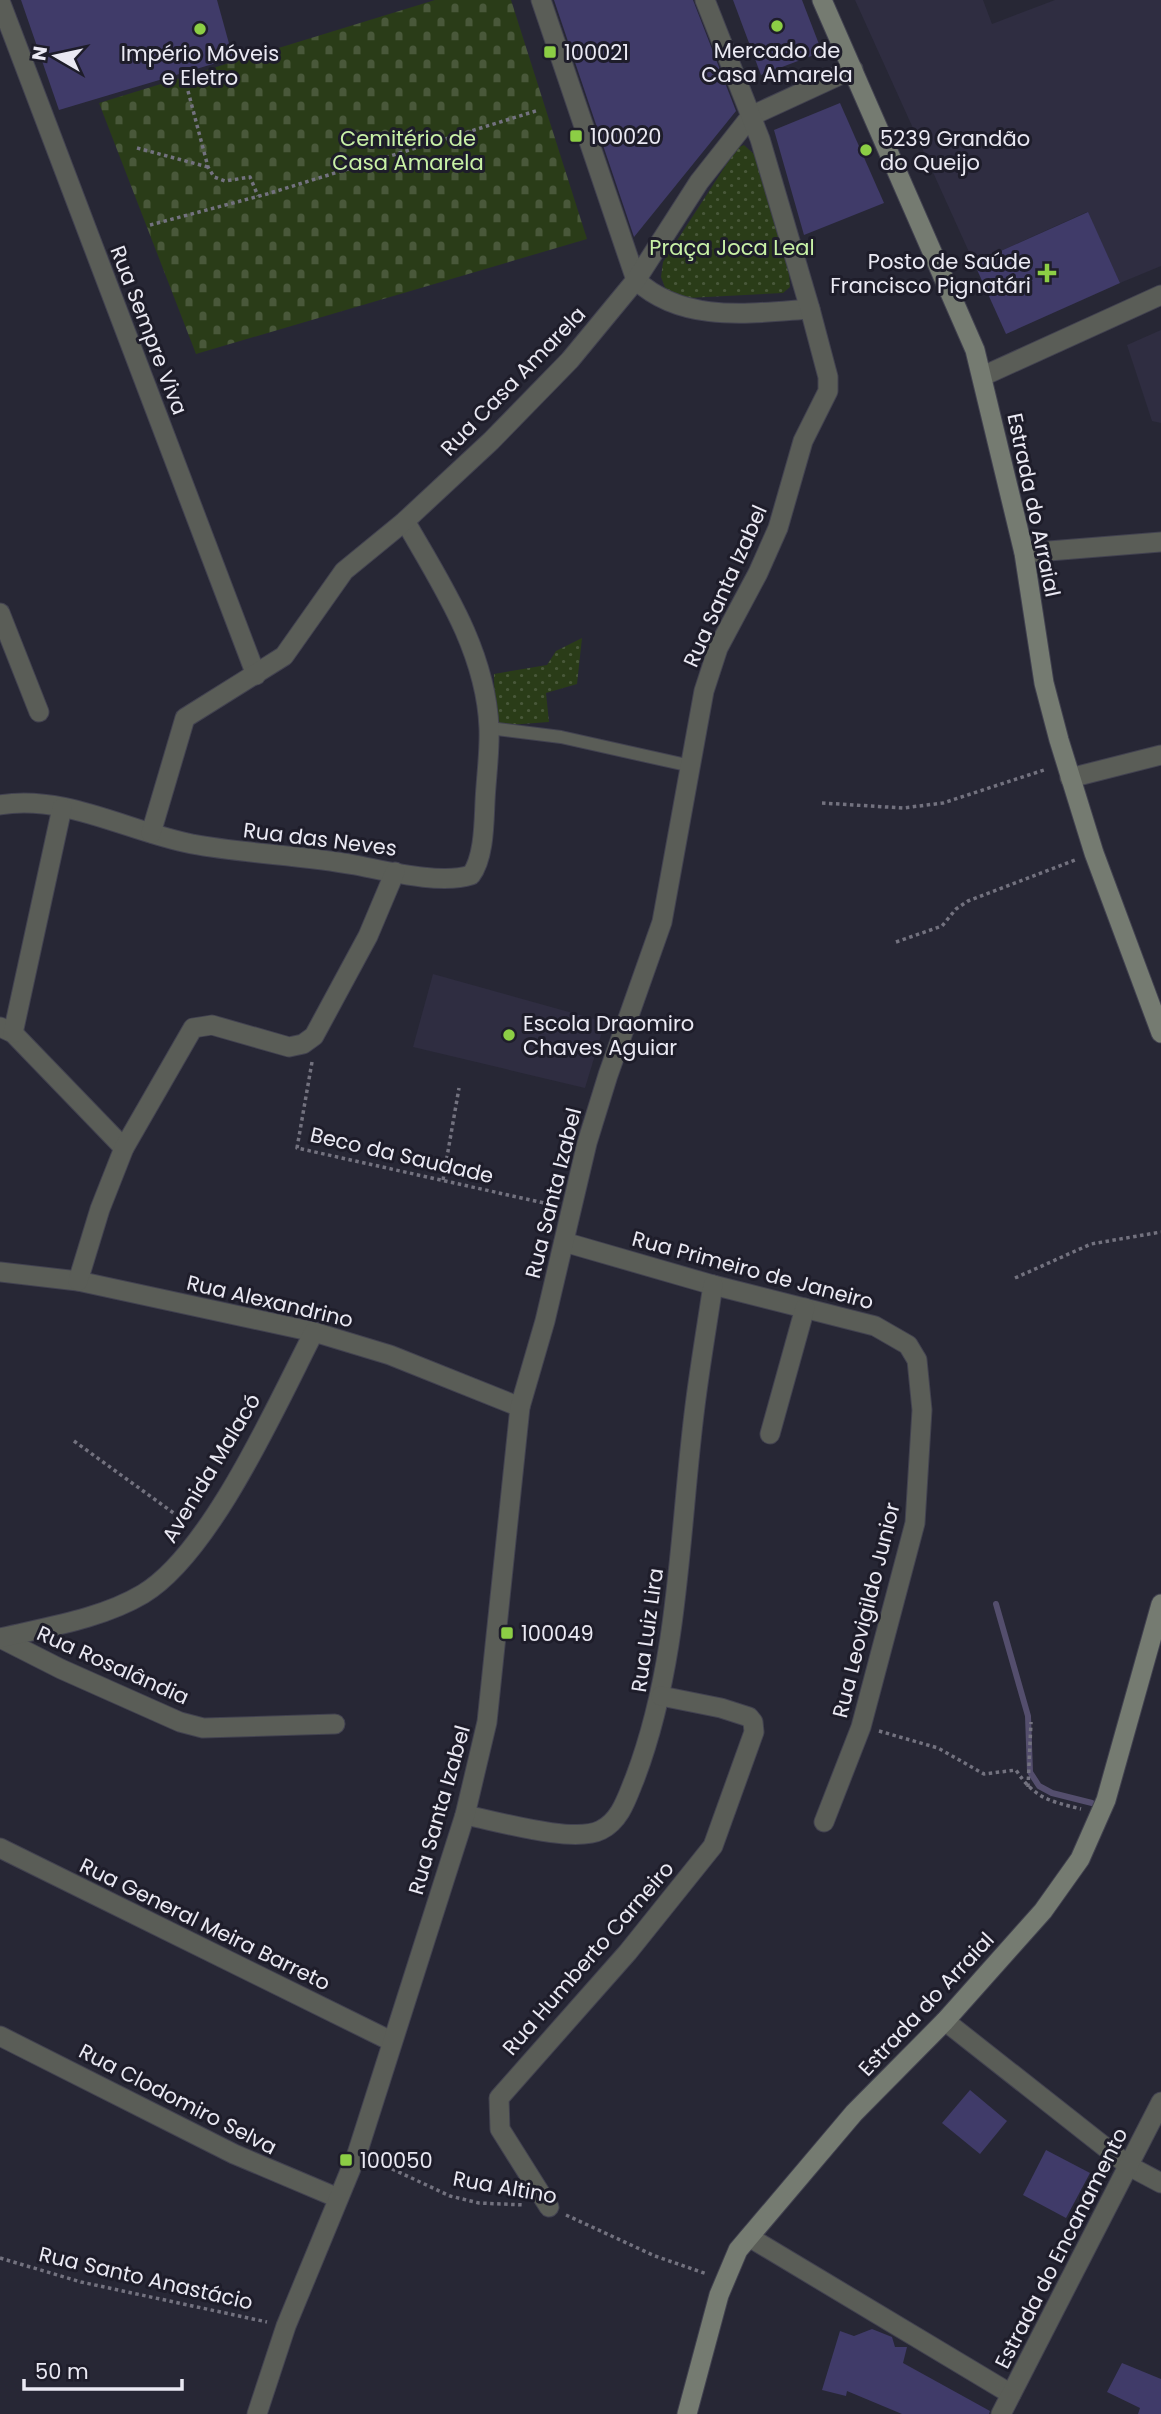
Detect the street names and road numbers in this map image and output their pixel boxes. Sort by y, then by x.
street label: Rua Sempre Viva [103,241,195,419]
street label: Rua Casa Amarela [434,300,592,462]
street label: Estrada do Arraial [1000,410,1068,600]
street label: Rua Santa Izabel [676,500,774,672]
street label: Rua das Neves [242,815,398,863]
street label: Rua Santa Izabel [518,1105,588,1281]
street label: Beco da Saudade [308,1120,496,1190]
street label: Rua Primeiro de Janeiro [629,1224,877,1316]
street label: Rua Alexandrino [184,1268,356,1334]
street label: Avenida Malacó [155,1388,267,1548]
street label: Rua Leovigildo Junior [825,1499,907,1721]
street label: Rua Luiz Lira [624,1566,670,1694]
street label: Rua Rosalândia [32,1618,194,1712]
street label: Rua Santa Izabel [401,1722,477,1898]
street label: Rua General Meira Barreto [75,1851,335,1997]
street label: Rua Humberto Carneiro [496,1855,680,2061]
street label: Estrada do Arraial [852,1926,1000,2082]
street label: Rua Clodomiro Selva [74,2036,282,2162]
street label: Estrada do Encanamento [988,2123,1134,2373]
street label: Rua Altino [451,2164,559,2210]
street label: Rua Santo Anastácio [36,2239,256,2317]

